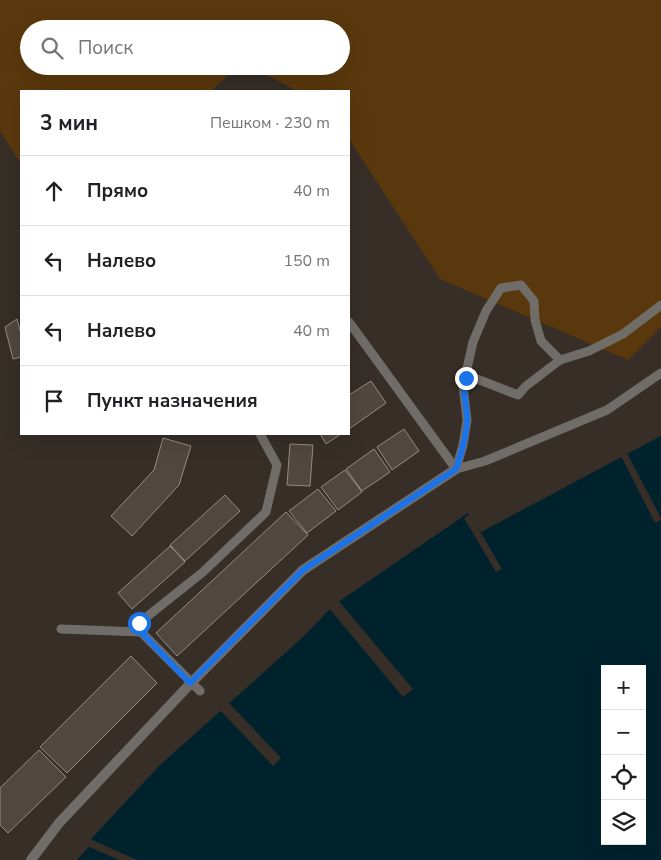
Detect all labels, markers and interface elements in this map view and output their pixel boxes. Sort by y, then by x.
search box [20,20,350,75]
icon: search [38,34,66,62]
text: Поиск [78,35,133,61]
text: 3 мин [40,109,98,137]
text: Пешком · 230 m [210,112,330,134]
icon: ahead [40,177,68,205]
text: Прямо [87,178,148,204]
text: 40 m [293,180,330,202]
icon: left [40,247,68,275]
text: Налево [87,248,156,274]
text: 150 m [283,250,330,272]
icon: left [40,317,68,345]
text: Налево [87,318,156,344]
text: 40 m [293,320,330,342]
route end [455,367,478,390]
icon: arrive [40,387,68,415]
text: Пункт назначения [87,388,258,414]
route start [128,612,151,635]
map controls [601,665,646,845]
button: + [601,665,646,710]
button: − [601,710,646,755]
button: locate [601,755,646,800]
button: layers [601,800,646,845]

